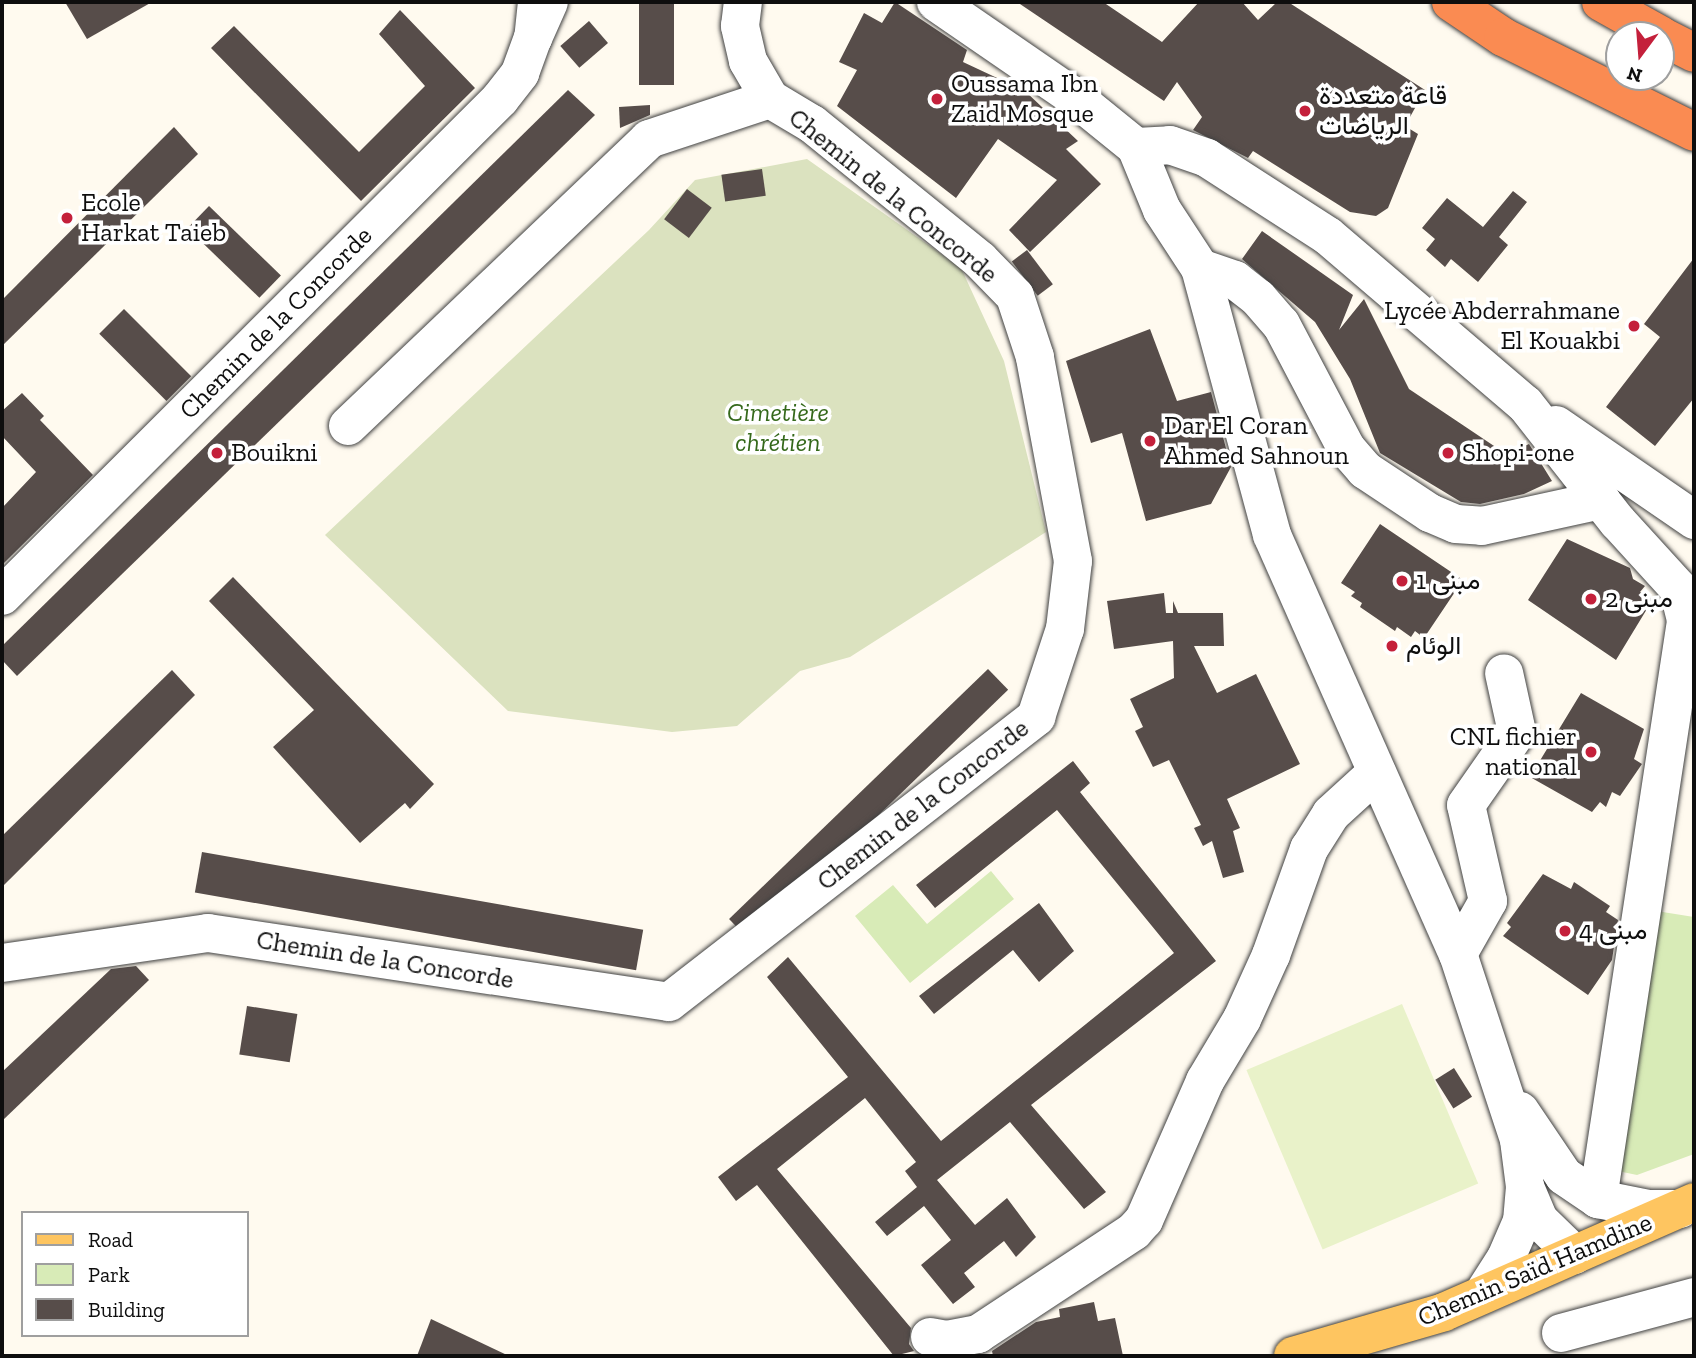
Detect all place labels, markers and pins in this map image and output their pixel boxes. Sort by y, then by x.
place label: Oussama Ibn Zaid Mosque [951,68,1098,130]
place label: قاعة متعددة الرياضات [1319,80,1447,142]
marker: Oussama Ibn Zaid Mosque [929,91,945,107]
marker: قاعة متعددة الرياضات [1297,103,1313,119]
place label: Ecole Harkat Taieb [81,187,227,248]
marker: Ecole Harkat Taieb [59,210,75,226]
place label: Lycée Abderrahmane El Kouakbi [1383,295,1620,356]
marker: Lycée Abderrahmane El Kouakbi [1626,318,1642,334]
place label: Dar El Coran Ahmed Sahnoun [1164,410,1349,472]
marker: Dar El Coran Ahmed Sahnoun [1142,433,1158,449]
place label: Bouikni [231,437,318,469]
place label: Shopi-one [1462,437,1574,469]
marker: Bouikni [209,445,225,461]
marker: Shopi-one [1440,445,1456,461]
place label: مبنى 1 [1416,565,1480,597]
marker: مبنى 1 [1394,573,1410,589]
place label: مبنى 2 [1605,583,1673,615]
marker: مبنى 2 [1583,591,1599,607]
place label: الوئام [1406,630,1461,662]
marker: الوئام [1384,638,1400,654]
place label: CNL fichier national [1449,721,1577,782]
marker: CNL fichier national [1583,744,1599,760]
place label: مبنى 4 [1579,915,1647,947]
marker: مبنى 4 [1557,923,1573,939]

